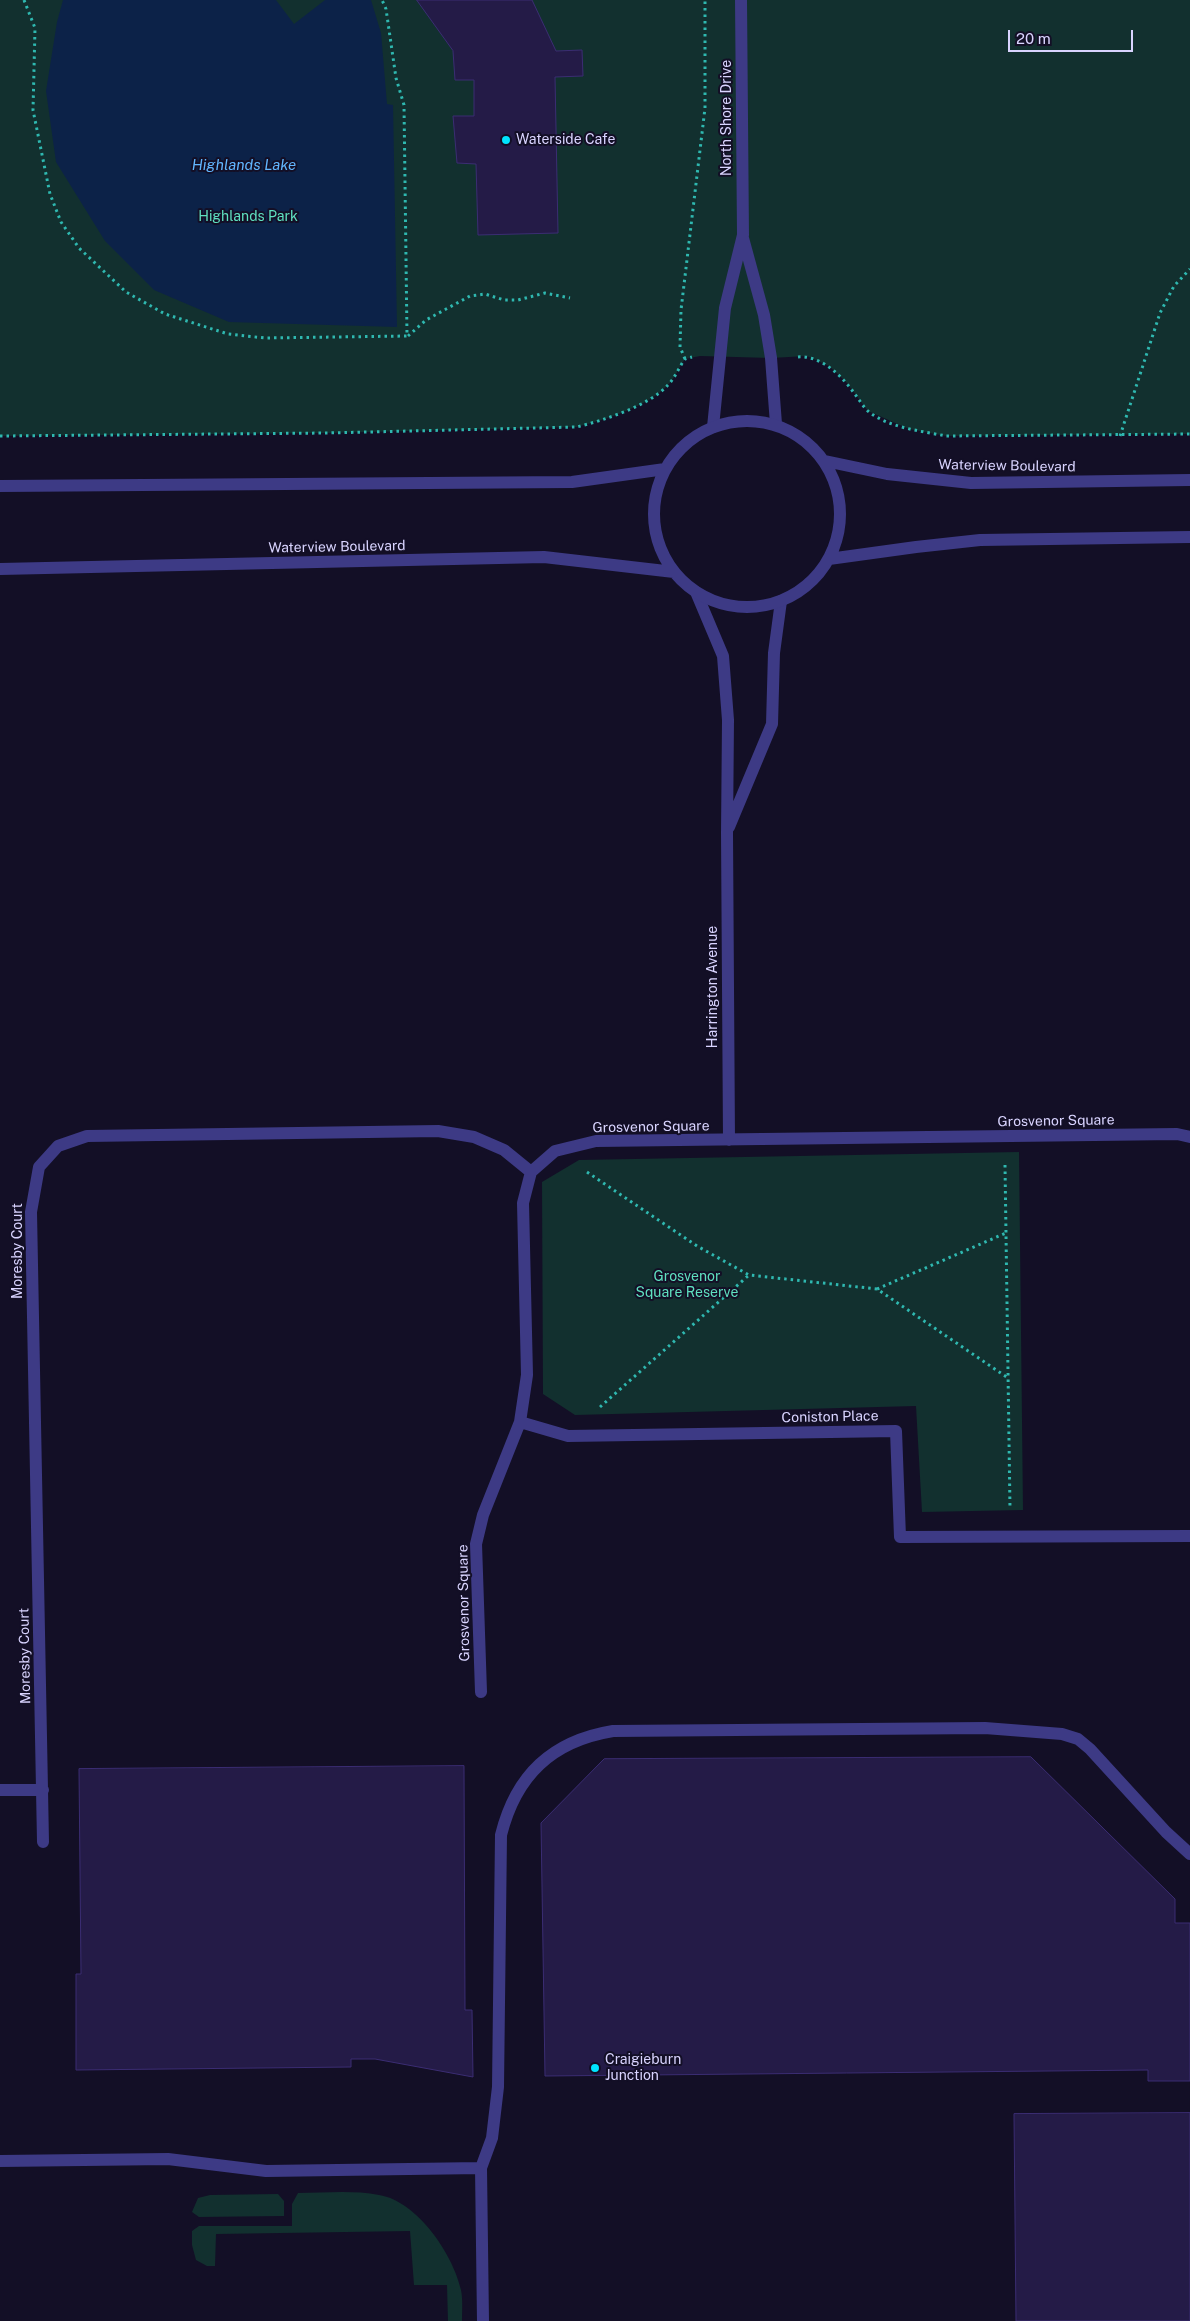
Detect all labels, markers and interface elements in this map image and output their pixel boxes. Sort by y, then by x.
scale bar [1010,20,1135,52]
text: 20 m [1016,30,1051,47]
street label: North Shore Drive [719,60,735,176]
place label: Waterside Cafe [516,132,615,148]
marker: Waterside Cafe [500,134,512,146]
water label: Highlands Lake [192,156,296,174]
park label: Highlands Park [198,209,298,225]
street label: Waterview Boulevard [938,456,1076,476]
street label: Waterview Boulevard [268,537,406,557]
street label: Harrington Avenue [705,926,721,1048]
street label: Grosvenor Square [997,1112,1115,1130]
street label: Grosvenor Square [592,1118,710,1136]
street label: Moresby Court [10,1203,26,1299]
park label: Grosvenor Square Reserve [636,1269,738,1302]
street label: Coniston Place [781,1408,879,1426]
street label: Grosvenor Square [455,1544,473,1662]
street label: Moresby Court [16,1608,34,1704]
place label: Craigieburn Junction [605,2052,681,2084]
marker: Craigieburn Junction [589,2062,601,2074]

